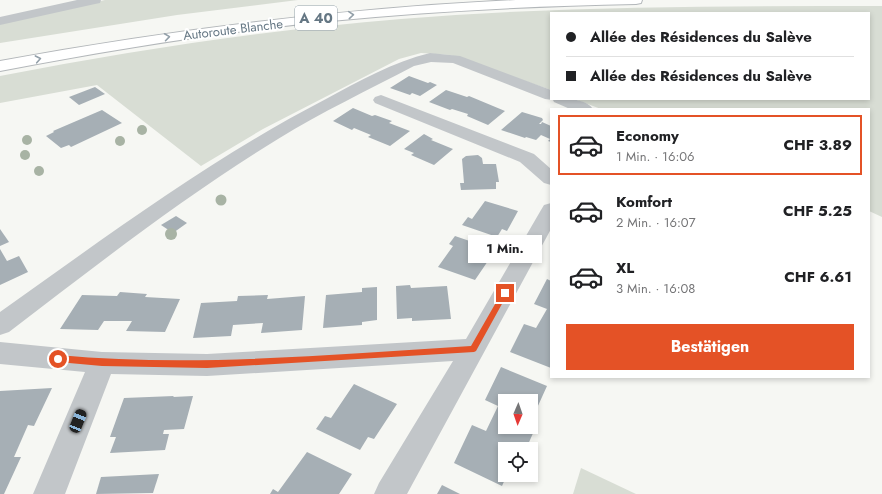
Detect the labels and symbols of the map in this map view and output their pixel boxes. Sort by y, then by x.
road number: A 40 [295,6,337,30]
one-way arrow [348,11,354,20]
street label: Autoroute Blanche [182,14,284,45]
one-way arrow [163,33,170,42]
one-way arrow [35,55,41,63]
callout: 1 Min. [468,235,542,263]
route end [496,284,514,302]
route start [49,350,67,368]
north arrow [498,394,538,434]
car [68,408,88,434]

